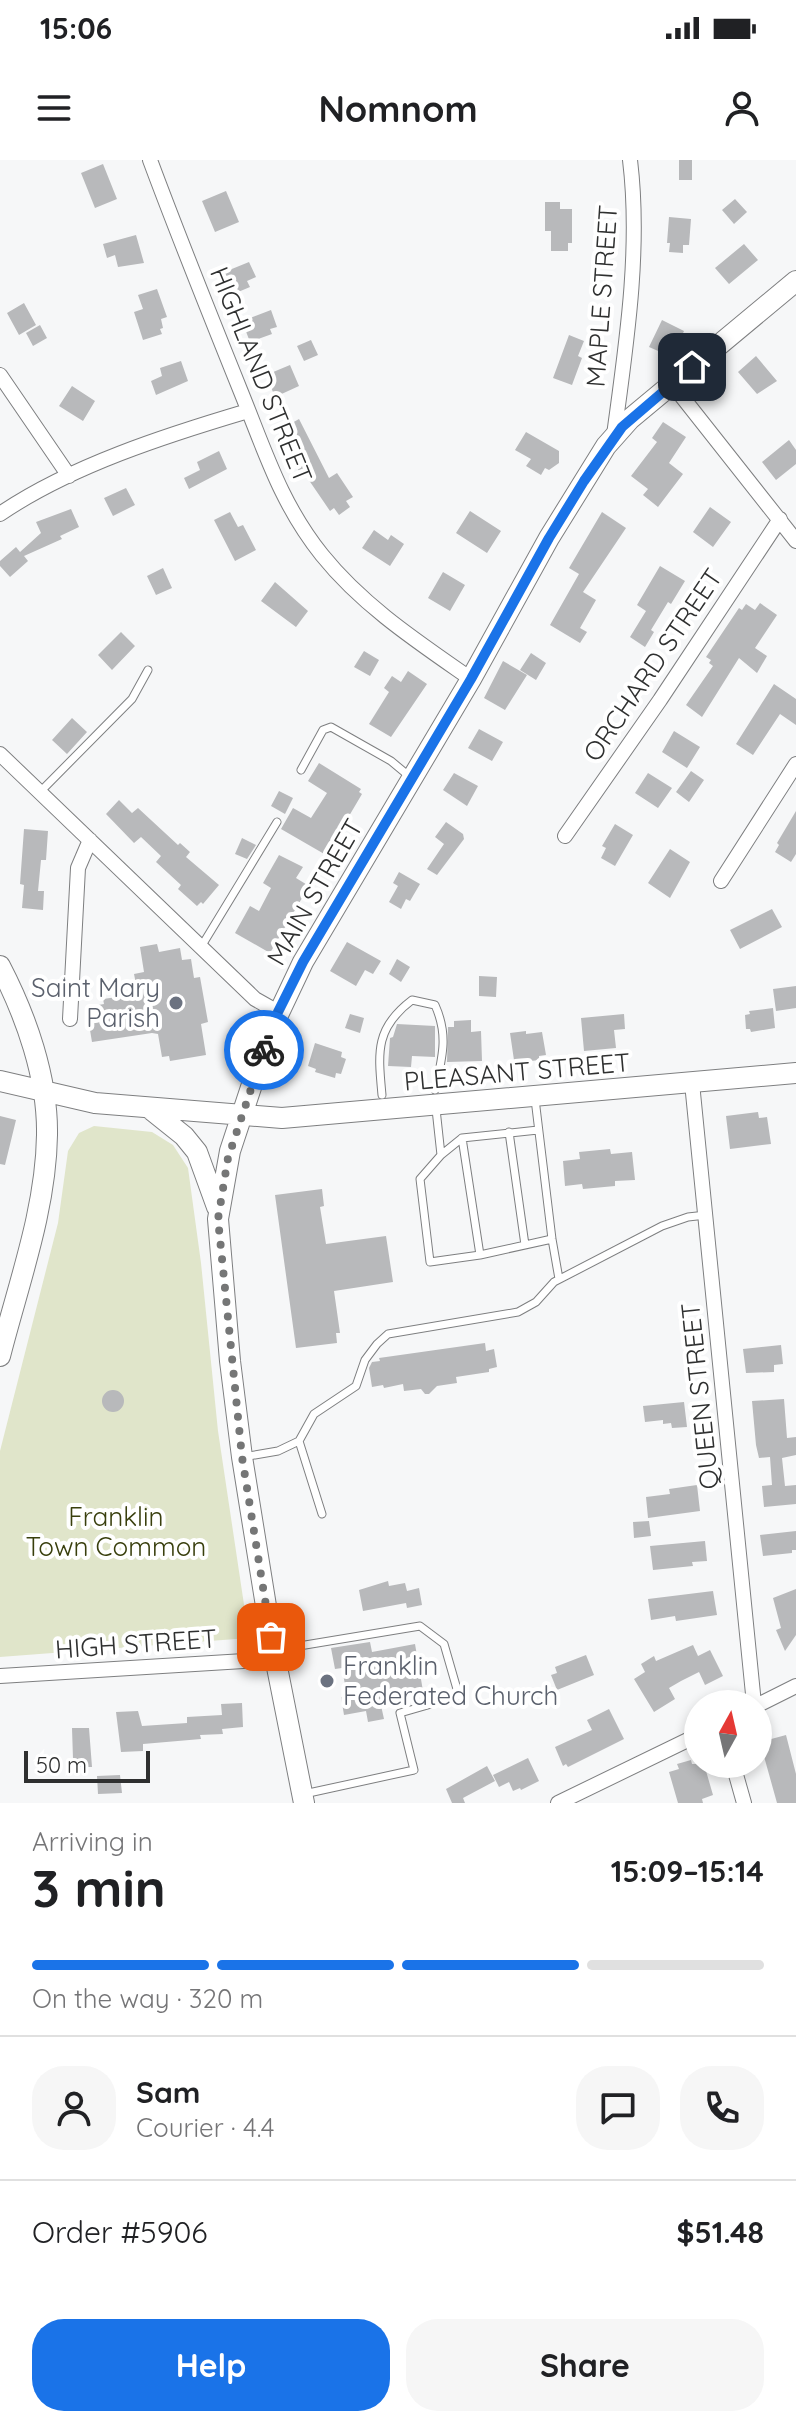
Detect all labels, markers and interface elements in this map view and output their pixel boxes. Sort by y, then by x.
text: 15:06 [40,9,112,47]
icon: menu [32,86,76,130]
text: Nomnom [318,86,478,131]
icon: person [720,86,764,130]
street label: MAPLE STREET [579,204,624,388]
street label: HIGHLAND STREET [203,262,320,488]
pin [658,333,726,401]
icon: home [670,345,714,389]
street label: ORCHARD STREET [576,562,729,768]
street label: MAIN STREET [259,813,370,971]
place label: Saint Mary Parish [31,971,160,1034]
marker: Saint Mary Parish [167,994,185,1012]
courier [224,1010,304,1090]
icon: bike [242,1028,286,1072]
street label: PLEASANT STREET [402,1045,631,1098]
street label: QUEEN STREET [673,1301,726,1491]
park label: Franklin Town Common [26,1500,206,1563]
pin [237,1603,305,1671]
icon: bag [249,1615,293,1659]
street label: HIGH STREET [54,1621,218,1666]
place label: Franklin Federated Church [343,1649,558,1712]
marker: Franklin Federated Church [318,1672,336,1690]
north arrow [684,1690,772,1778]
map controls [684,1690,772,1778]
scale bar [24,1747,150,1783]
text: 50 m [36,1751,87,1779]
text: Arriving in [32,1825,153,1858]
text: 15:09–15:14 [611,1852,764,1890]
text: 3 min [32,1855,166,1920]
text: On the way · 320 m [32,1982,263,2015]
button: person [32,2066,116,2150]
button: chat [576,2066,660,2150]
button: phone [680,2066,764,2150]
text: Sam [136,2073,200,2111]
text: Courier · 4.4 [136,2111,274,2144]
text: Order #5906 [32,2213,207,2251]
text: $51.48 [676,2213,764,2251]
button: Help [32,2319,390,2411]
button: Share [406,2319,764,2411]

